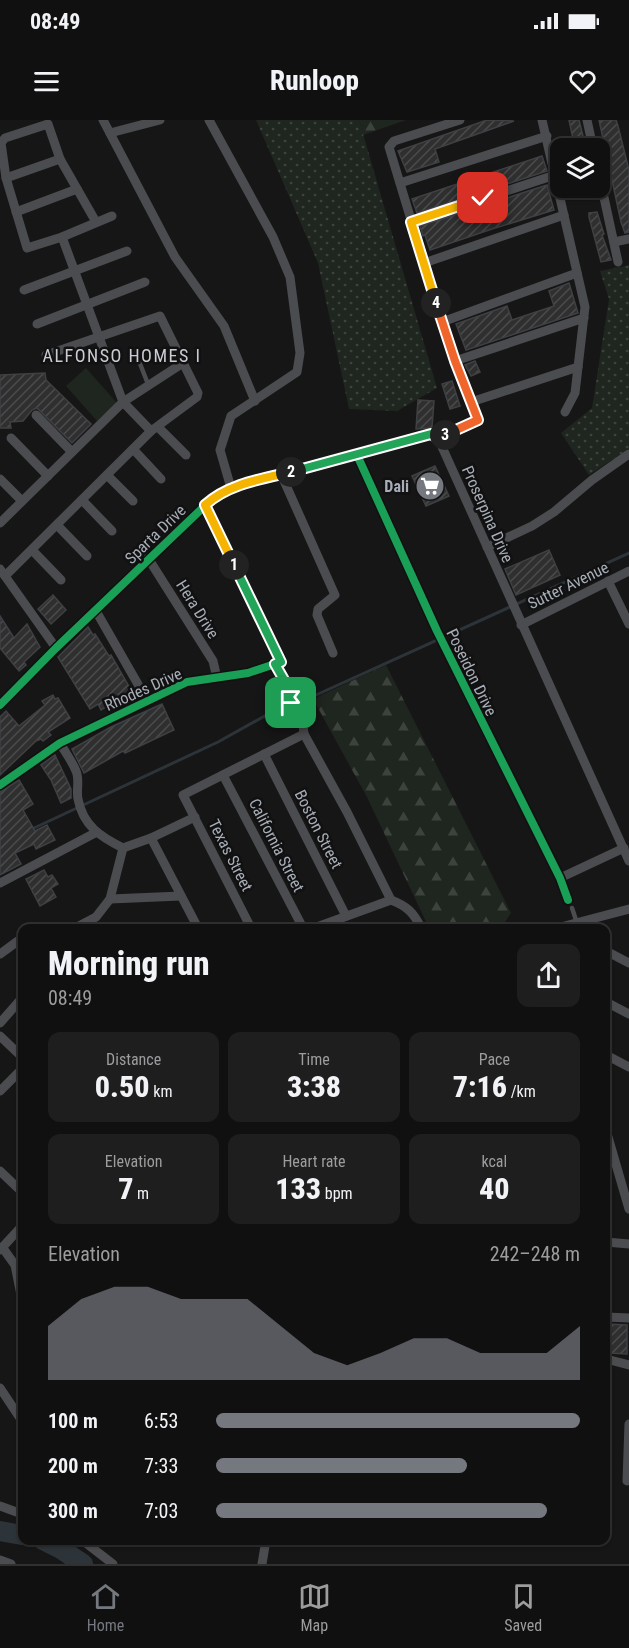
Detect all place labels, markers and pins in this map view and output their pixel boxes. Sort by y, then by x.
pin [457,172,508,223]
pin: 4 [421,288,451,318]
pin: 3 [430,420,460,450]
pin: 2 [276,457,306,487]
supermarket icon: Dali [414,470,446,502]
place label: Dali [384,477,409,496]
pin: 1 [219,550,249,580]
pin [265,677,316,728]

